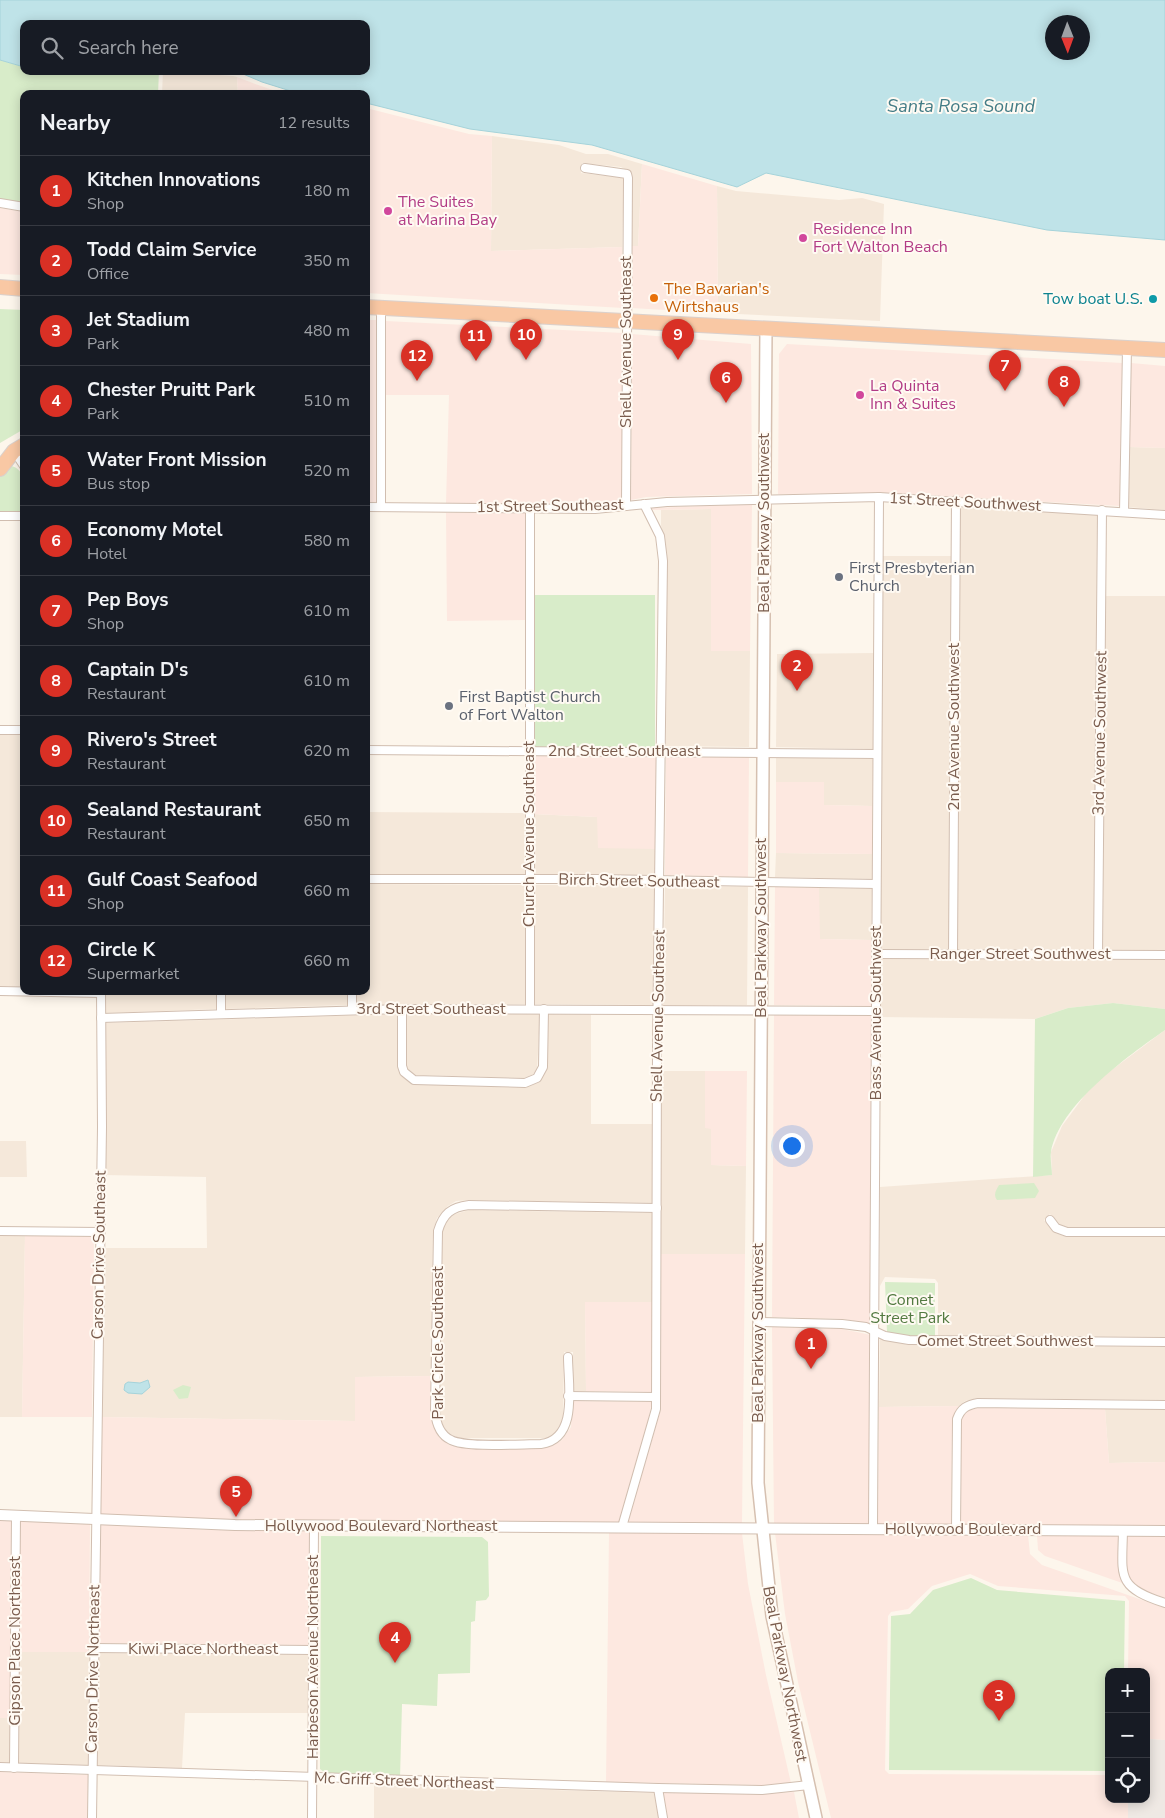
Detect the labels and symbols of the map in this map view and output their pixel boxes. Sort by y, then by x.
north arrow [1045,15,1090,60]
water label: Santa Rosa Sound [887,94,1035,118]
place label: The Suites at Marina Bay [398,191,498,231]
marker: The Suites at Marina Bay [382,205,394,217]
place label: Residence Inn Fort Walton Beach [813,218,948,258]
marker: Residence Inn Fort Walton Beach [797,232,809,244]
street label: Shell Avenue Southeast [615,256,637,428]
place label: The Bavarian's Wirtshaus [664,278,769,318]
place label: Tow boat U.S. [1043,288,1143,310]
marker: The Bavarian's Wirtshaus [648,292,660,304]
marker: Tow boat U.S. [1147,293,1159,305]
pin: 10 [510,319,542,360]
pin: 9 [662,319,694,360]
pin: 11 [460,320,492,361]
pin: 12 [401,340,433,381]
pin: 7 [989,350,1021,391]
pin: 6 [710,362,742,403]
pin: 8 [1048,366,1080,407]
place label: La Quinta Inn & Suites [870,375,956,415]
marker: La Quinta Inn & Suites [854,389,866,401]
street label: Beal Parkway Southwest [753,433,775,613]
street label: 1st Street Southwest [888,487,1042,517]
street label: 1st Street Southeast [476,494,624,518]
place label: First Presbyterian Church [849,557,975,597]
marker: First Presbyterian Church [833,571,845,583]
street label: 2nd Avenue Southwest [943,643,965,811]
pin: 2 [781,650,813,691]
street label: 3rd Avenue Southwest [1088,650,1112,815]
place label: First Baptist Church of Fort Walton [459,686,601,726]
marker: First Baptist Church of Fort Walton [443,700,455,712]
street label: Church Avenue Southeast [518,740,540,927]
street label: 2nd Street Southeast [548,740,701,762]
street label: Beal Parkway Southwest [750,838,772,1018]
street label: Birch Street Southeast [558,869,720,893]
street label: Bass Avenue Southwest [865,925,887,1100]
street label: Shell Avenue Southeast [645,929,671,1102]
street label: Ranger Street Southwest [929,943,1111,965]
street label: 3rd Street Southeast [356,998,506,1020]
your location [779,1133,805,1159]
street label: Carson Drive Southeast [87,1170,111,1340]
street label: Beal Parkway Southwest [747,1243,769,1423]
street label: Park Circle Southeast [427,1266,449,1420]
park label: Comet Street Park [870,1289,951,1329]
pin: 1 [795,1328,827,1369]
street label: Comet Street Southwest [917,1330,1093,1352]
pin: 5 [220,1476,252,1517]
street label: Hollywood Boulevard Northeast [265,1515,498,1537]
street label: Hollywood Boulevard [885,1518,1041,1540]
street label: Harbeson Avenue Northeast [302,1554,324,1759]
street label: Gipson Place Northeast [4,1556,26,1726]
street label: Carson Drive Northeast [81,1584,105,1753]
street label: Beal Parkway Northwest [757,1584,813,1764]
pin: 4 [379,1622,411,1663]
street label: Kiwi Place Northeast [128,1638,278,1660]
pin: 3 [983,1680,1015,1721]
street label: Mc Griff Street Northeast [314,1767,495,1795]

